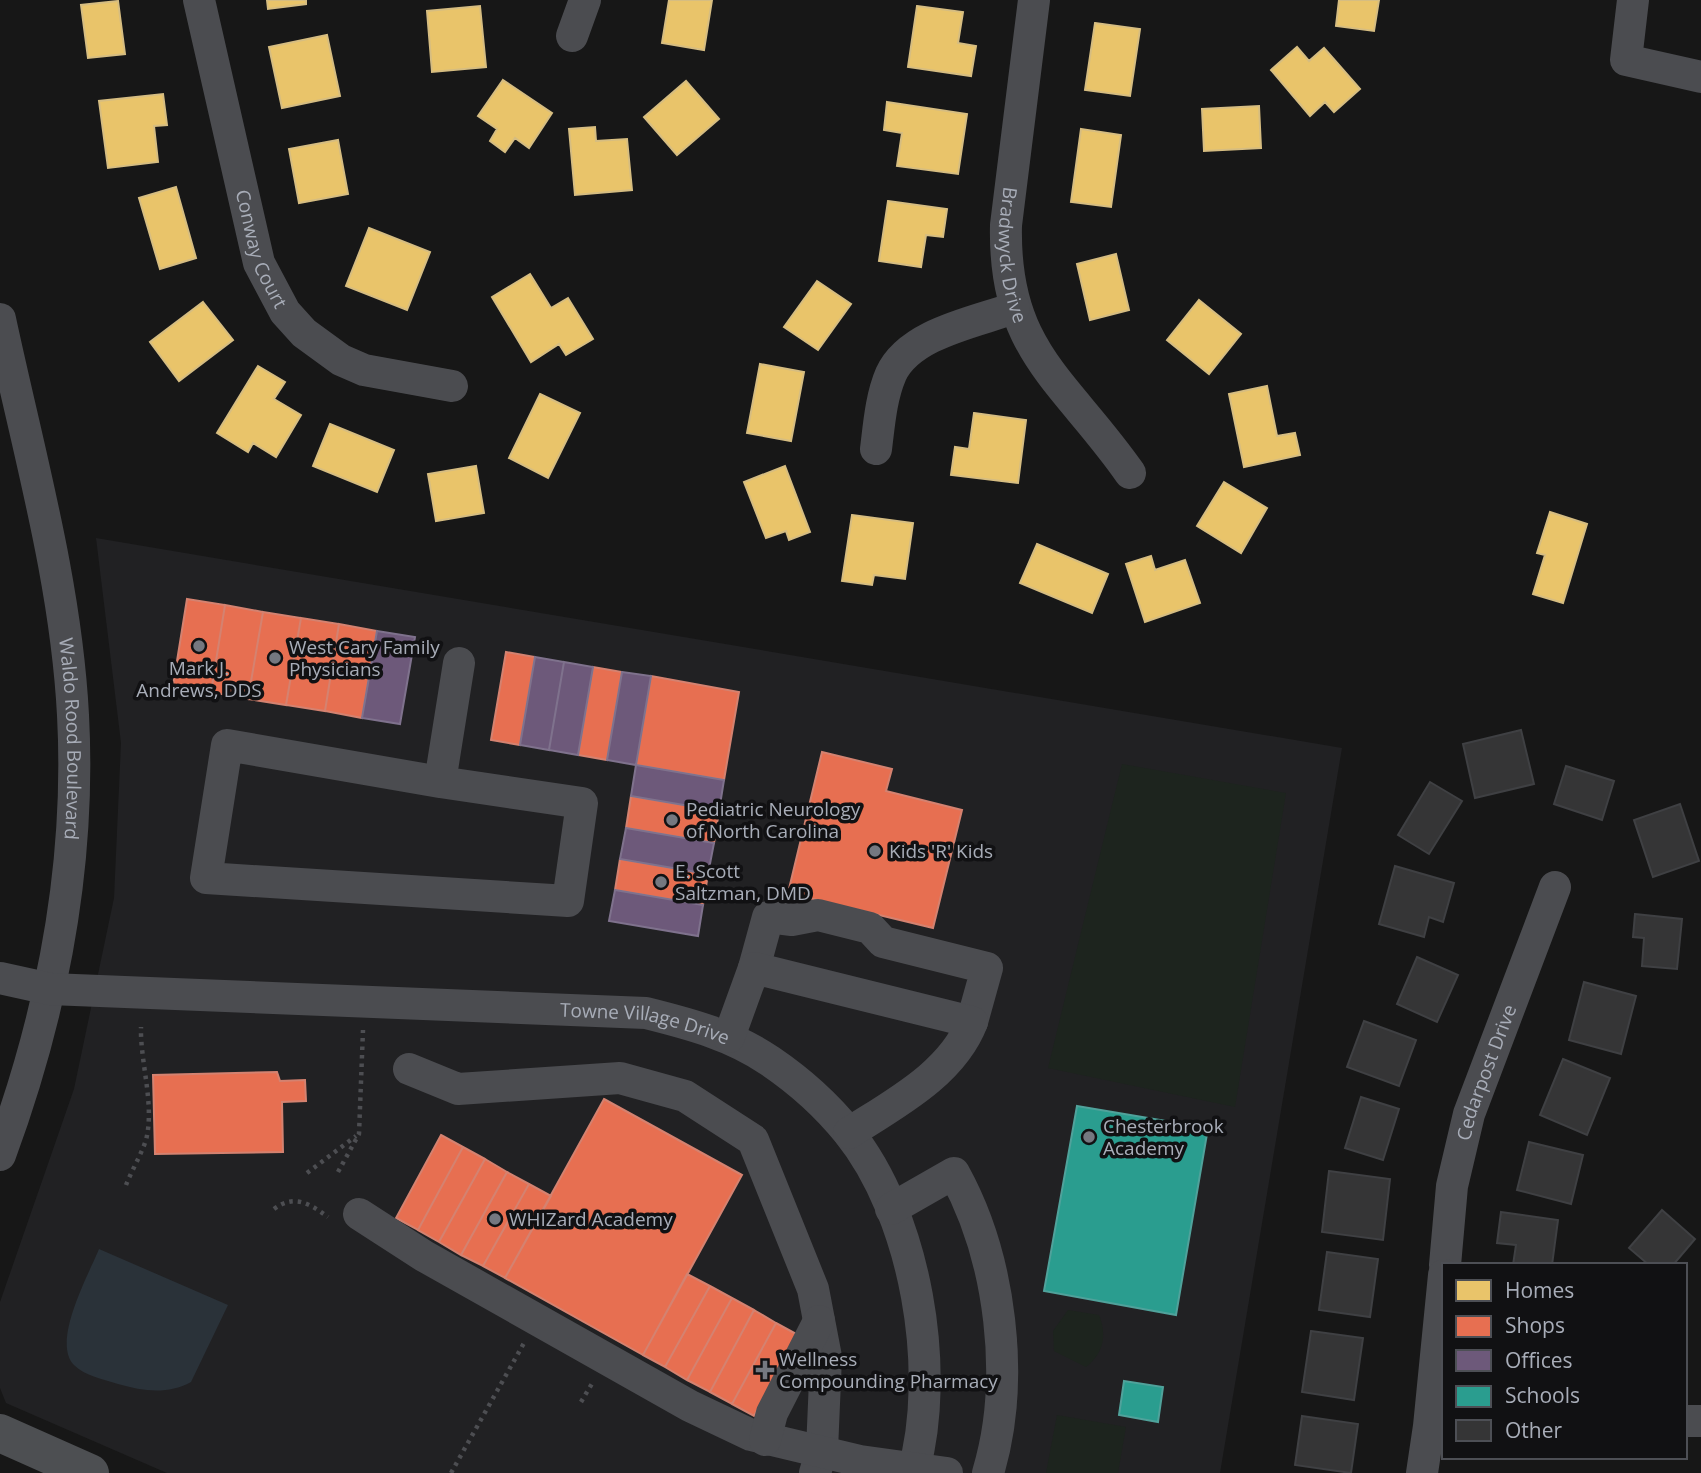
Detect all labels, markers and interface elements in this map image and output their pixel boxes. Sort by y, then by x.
street label: Bradwyck Drive [993,185,1033,327]
street label: Conway Court [230,187,294,313]
place label: West Cary Family Physicians [289,634,440,682]
street label: Waldo Rood Boulevard [53,636,87,841]
marker: Mark J. Andrews, DDS [191,638,207,654]
marker: West Cary Family Physicians [267,650,283,666]
place label: Mark J. Andrews, DDS [136,655,262,703]
place label: Pediatric Neurology of North Carolina [686,796,861,844]
marker: Pediatric Neurology of North Carolina [664,812,680,828]
place label: Kids 'R' Kids [889,838,993,864]
marker: Kids 'R' Kids [867,843,883,859]
place label: E. Scott Saltzman, DMD [675,858,811,906]
marker: E. Scott Saltzman, DMD [653,874,669,890]
street label: Towne Village Drive [560,997,734,1051]
street label: Cedarpost Drive [1450,1001,1522,1143]
place label: Chesterbrook Academy [1103,1113,1224,1161]
marker: Chesterbrook Academy [1081,1129,1097,1145]
place label: WHIZard Academy [509,1206,673,1232]
marker: WHIZard Academy [487,1211,503,1227]
legend [1442,1263,1687,1459]
text: Homes [1505,1276,1574,1304]
text: Shops [1505,1311,1565,1339]
place label: Wellness Compounding Pharmacy [779,1346,998,1394]
text: Offices [1505,1346,1573,1374]
marker: Wellness Compounding Pharmacy [757,1362,773,1378]
text: Schools [1505,1381,1580,1409]
text: Other [1505,1416,1562,1444]

